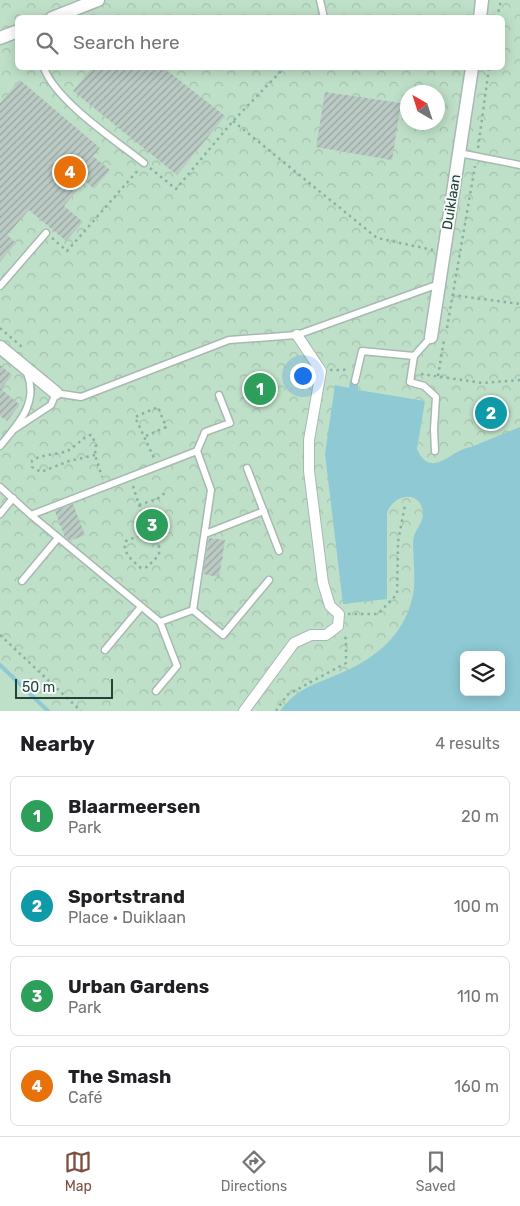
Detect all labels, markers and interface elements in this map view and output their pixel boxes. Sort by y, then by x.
search box [15,15,505,70]
icon: search [33,29,61,57]
text: Search here [73,31,180,54]
north arrow [400,85,445,130]
pin: 4 [54,153,86,191]
street label: Duiklaan [439,173,464,231]
your location [290,363,316,389]
pin: 1 [244,370,276,408]
pin: 2 [475,394,507,432]
pin: 3 [136,506,168,544]
map controls [460,651,505,696]
button: layers [460,651,505,696]
scale bar [15,676,112,699]
text: 50 m [22,679,55,696]
text: Nearby [20,731,95,756]
text: 4 results [435,734,500,753]
text: Blaarmeersen [68,795,200,818]
text: 1 [33,807,41,826]
text: 20 m [461,807,499,826]
text: Park [68,818,101,837]
text: Sportstrand [68,885,185,908]
text: 2 [32,897,42,916]
text: 100 m [454,897,499,916]
text: Place · Duiklaan [68,908,186,927]
text: Urban Gardens [68,975,209,998]
text: 3 [32,987,42,1006]
text: 110 m [457,987,499,1006]
text: Park [68,998,101,1017]
text: The Smash [68,1065,171,1088]
text: 4 [32,1077,42,1096]
text: 160 m [454,1077,499,1096]
text: Café [68,1088,102,1107]
tab: Map [64,1148,92,1195]
tab: Directions [221,1148,287,1195]
tab: Saved [416,1148,456,1195]

